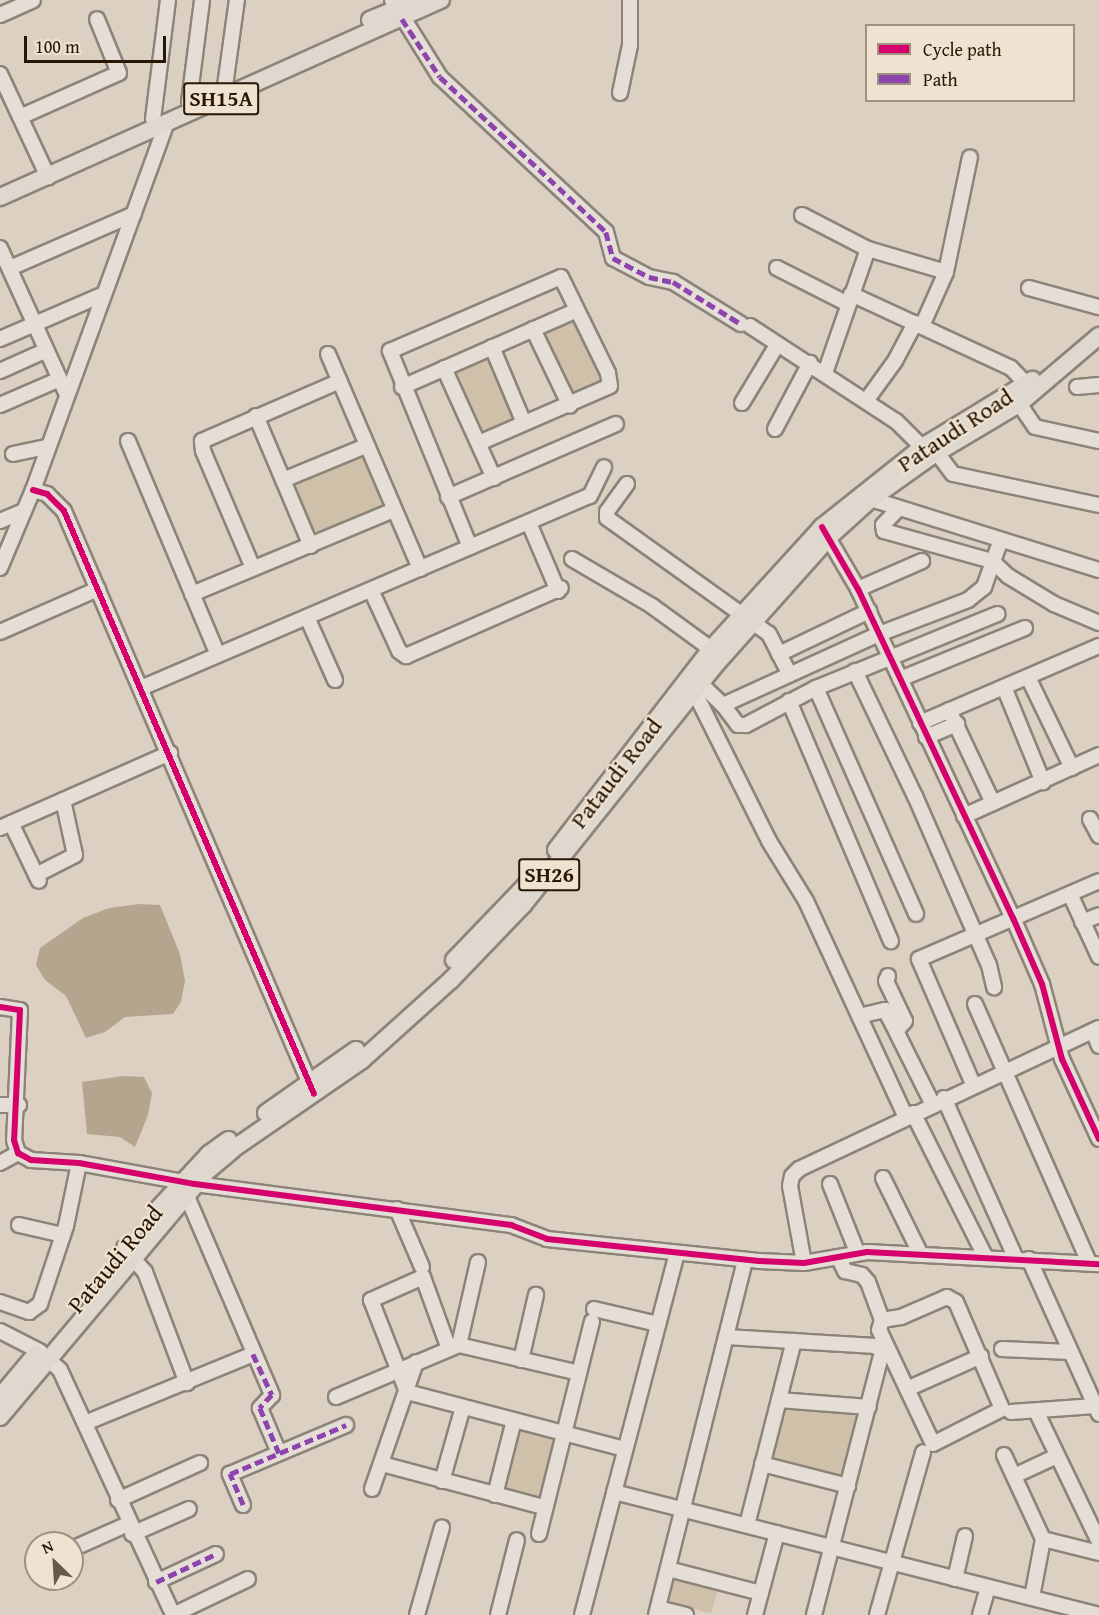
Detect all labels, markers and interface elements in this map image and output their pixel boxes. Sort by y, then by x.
scale bar [27,24,170,62]
legend [865,24,1075,102]
text: 100 m [35,33,80,60]
text: Cycle path [923,36,1002,63]
text: Path [923,66,958,93]
road number: SH15A [182,80,260,118]
street label: Pataudi Road [892,382,1018,478]
street label: Pataudi Road [564,712,668,834]
road number: SH26 [518,856,580,894]
street label: Pataudi Road [62,1199,168,1319]
north arrow [24,1531,84,1591]
text: N [37,1533,57,1560]

